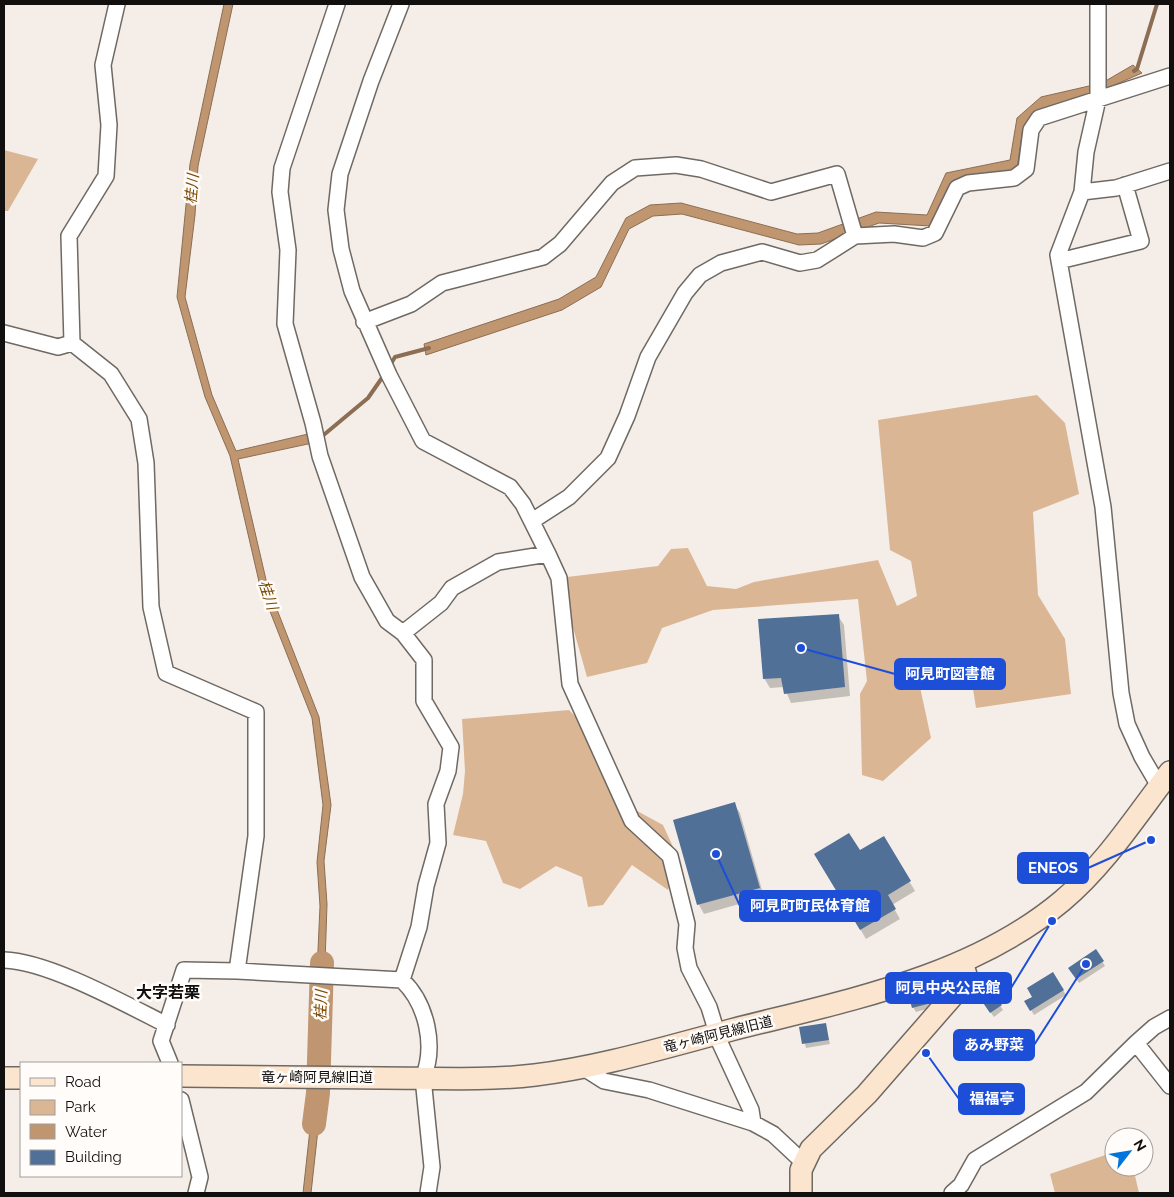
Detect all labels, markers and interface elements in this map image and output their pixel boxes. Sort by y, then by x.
water label: 桂川 [182,171,202,205]
water label: 桂川 [255,578,282,614]
callout: 阿見町図書館 [895,659,1005,689]
text: 阿見町図書館 [905,665,995,683]
callout: ENEOS [1018,853,1088,883]
text: ENEOS [1028,859,1078,877]
callout: 阿見町町民体育館 [740,891,880,921]
text: 阿見町町民体育館 [750,897,870,915]
callout: 阿見中央公民館 [886,973,1011,1003]
text: 阿見中央公民館 [895,979,1001,997]
district label: 大字若栗 [136,983,200,1002]
water label: 桂川 [311,988,331,1020]
street label: 竜ヶ崎阿見線旧道 [662,1013,774,1055]
callout: あみ野菜 [954,1030,1034,1060]
text: あみ野菜 [964,1036,1024,1054]
legend [20,1062,182,1177]
street label: 竜ヶ崎阿見線旧道 [261,1069,373,1085]
text: Road [65,1073,101,1091]
callout: 福福亭 [959,1084,1024,1114]
text: 福福亭 [968,1090,1015,1108]
text: Park [65,1098,96,1116]
text: Water [65,1123,108,1141]
north arrow [1104,1127,1154,1177]
text: N [1131,1137,1150,1154]
text: Building [65,1148,122,1166]

